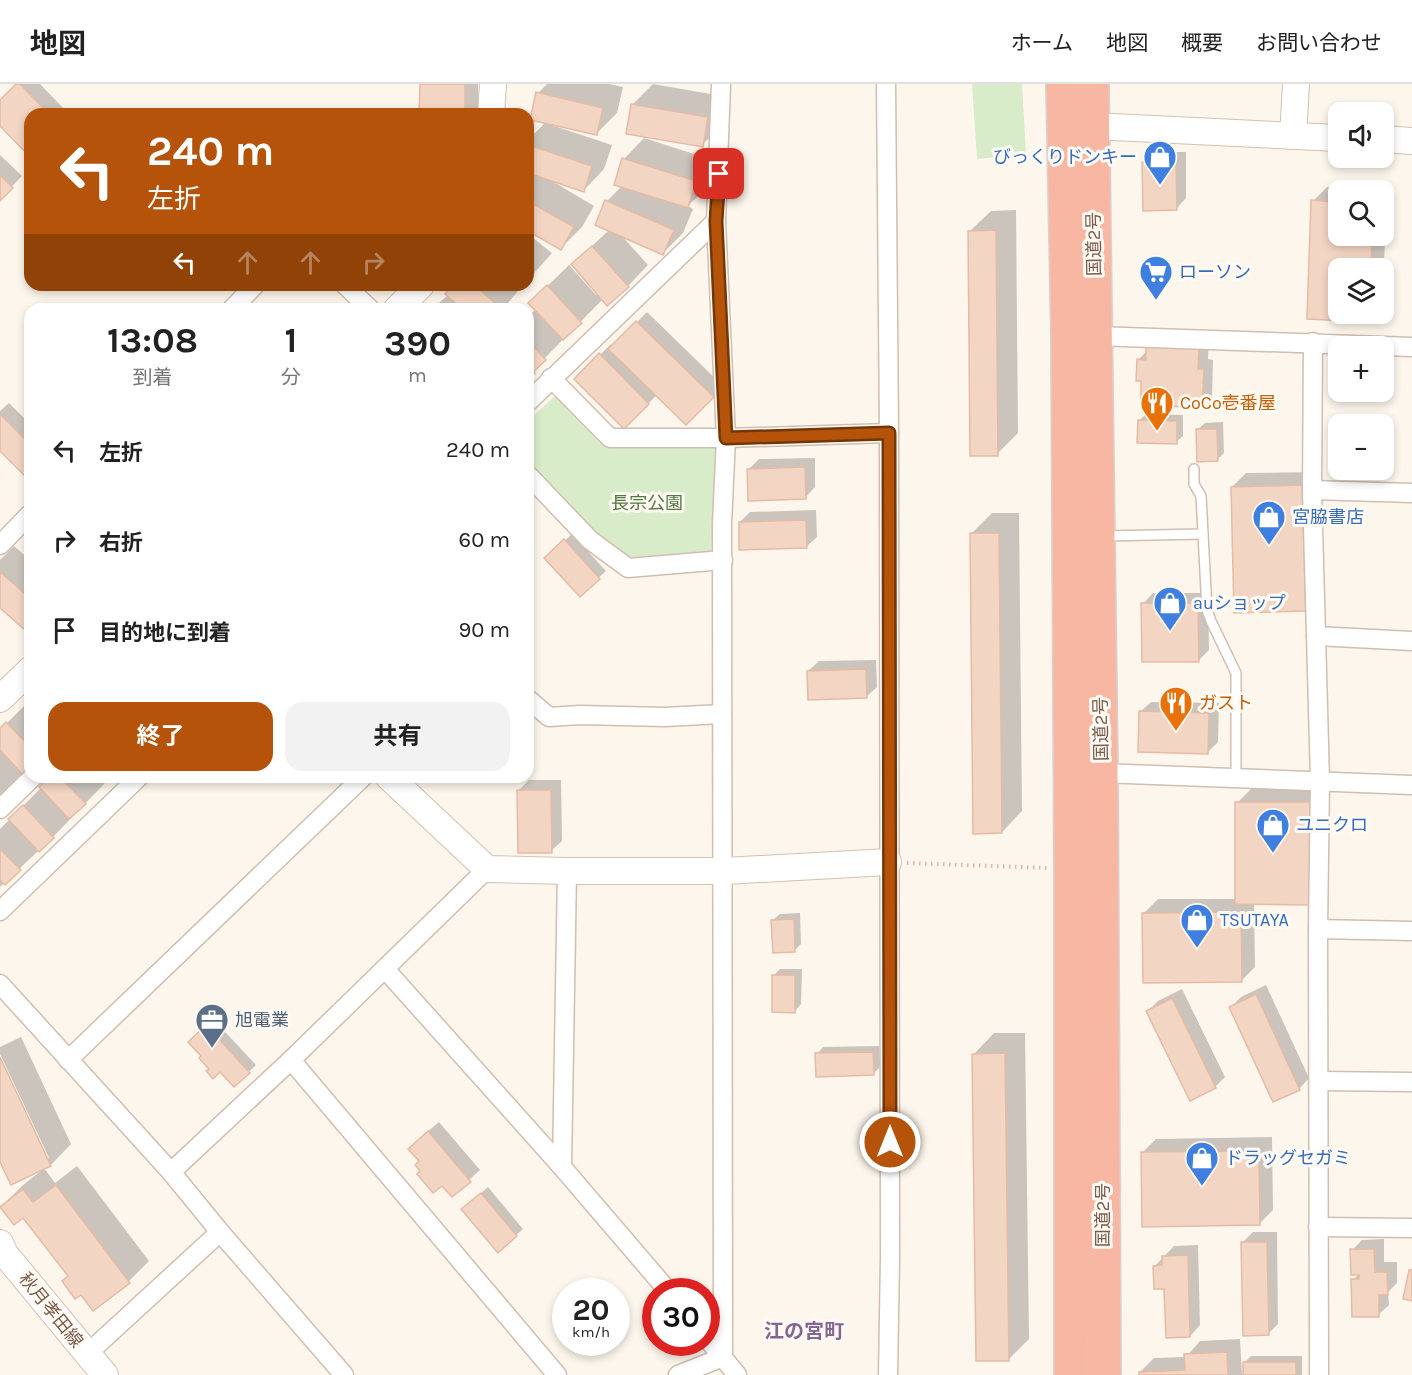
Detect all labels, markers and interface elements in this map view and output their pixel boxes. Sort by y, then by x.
text: 地図 [30,27,86,60]
text: ホーム [1011,31,1073,55]
text: 地図 [1106,31,1148,55]
text: 概要 [1181,31,1223,55]
text: お問い合わせ [1256,31,1382,55]
map controls [1328,102,1394,480]
button: sound [1328,102,1394,168]
text: 240 m [147,126,274,176]
icon: left [48,132,126,210]
shop icon: びっくりドンキー [1142,139,1178,186]
place label: びっくりドンキー [993,146,1137,168]
pin [693,148,744,199]
icon: arrive [702,157,735,190]
button: search [1328,180,1394,246]
text: 左折 [147,183,201,215]
street label: 国道2号 [1082,212,1106,276]
icon: left [168,246,201,279]
icon: ahead [231,246,264,279]
icon: ahead [294,246,327,279]
icon: right [357,246,390,279]
supermarket icon: ローソン [1138,254,1174,301]
button: layers [1328,258,1394,324]
place label: ローソン [1179,261,1251,283]
text: 13:08 [107,319,198,361]
text: 1 [285,319,297,361]
text: 390 [384,322,451,364]
button: + [1328,336,1394,402]
text: m [408,364,427,387]
text: 到着 [132,366,172,389]
text: 分 [281,366,301,389]
restaurant icon: CoCo壱番屋 [1139,385,1175,432]
place label: CoCo壱番屋 [1180,392,1276,414]
button: − [1328,414,1394,480]
icon: left [48,434,81,467]
text: 240 m [446,437,510,463]
text: 左折 [99,440,143,466]
park label: 長宗公園 [611,492,683,514]
shop icon: 宮脇書店 [1251,499,1287,546]
place label: 宮脇書店 [1292,506,1364,528]
icon: right [48,524,81,557]
text: 60 m [459,527,510,553]
text: 右折 [99,530,143,556]
shop icon: auショップ [1152,585,1188,632]
place label: auショップ [1193,592,1286,614]
icon: arrive [48,614,81,647]
text: 90 m [458,617,510,643]
text: 目的地に到着 [99,620,231,646]
restaurant icon: ガスト [1158,685,1194,732]
place label: ガスト [1199,692,1253,714]
street label: 国道2号 [1089,697,1113,761]
button: 終了 [48,702,273,771]
button: 共有 [285,702,510,771]
shop icon: ユニクロ [1255,807,1291,854]
place label: ユニクロ [1296,814,1368,836]
shop icon: TSUTAYA [1179,902,1215,949]
place label: TSUTAYA [1220,909,1289,931]
office icon: 旭電業 [194,1002,230,1049]
place label: 旭電業 [235,1009,289,1031]
position arrow [858,1110,922,1174]
shop icon: ドラッグセガミ [1184,1140,1220,1187]
place label: ドラッグセガミ [1225,1147,1351,1169]
street label: 国道2号 [1092,1183,1114,1247]
street label: 秋月孝田線 [14,1268,88,1352]
speed limit sign: 30 [642,1278,720,1356]
text: 20 [572,1292,610,1328]
district label: 江の宮町 [764,1320,844,1343]
text: km/h [572,1323,610,1341]

